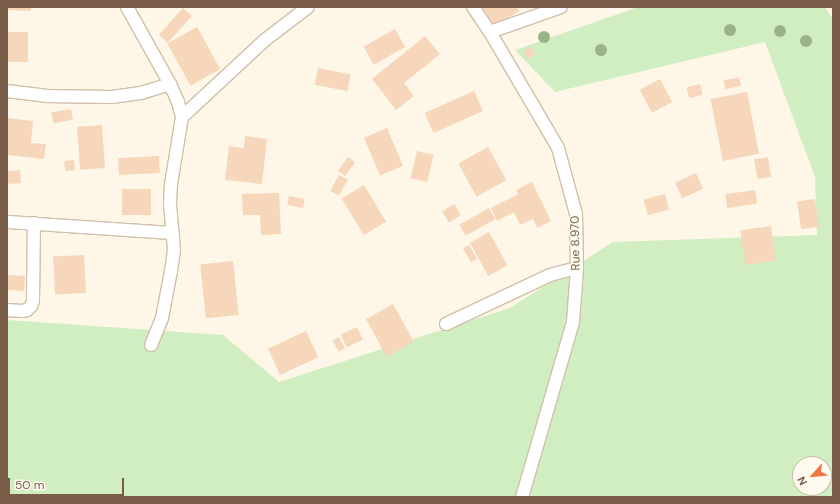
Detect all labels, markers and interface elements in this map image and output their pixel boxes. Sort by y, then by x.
street label: Rue 8.970 [568,215,584,271]
north arrow [792,456,832,496]
scale bar [10,470,126,496]
text: N [794,474,810,488]
text: 50 m [15,477,44,493]

